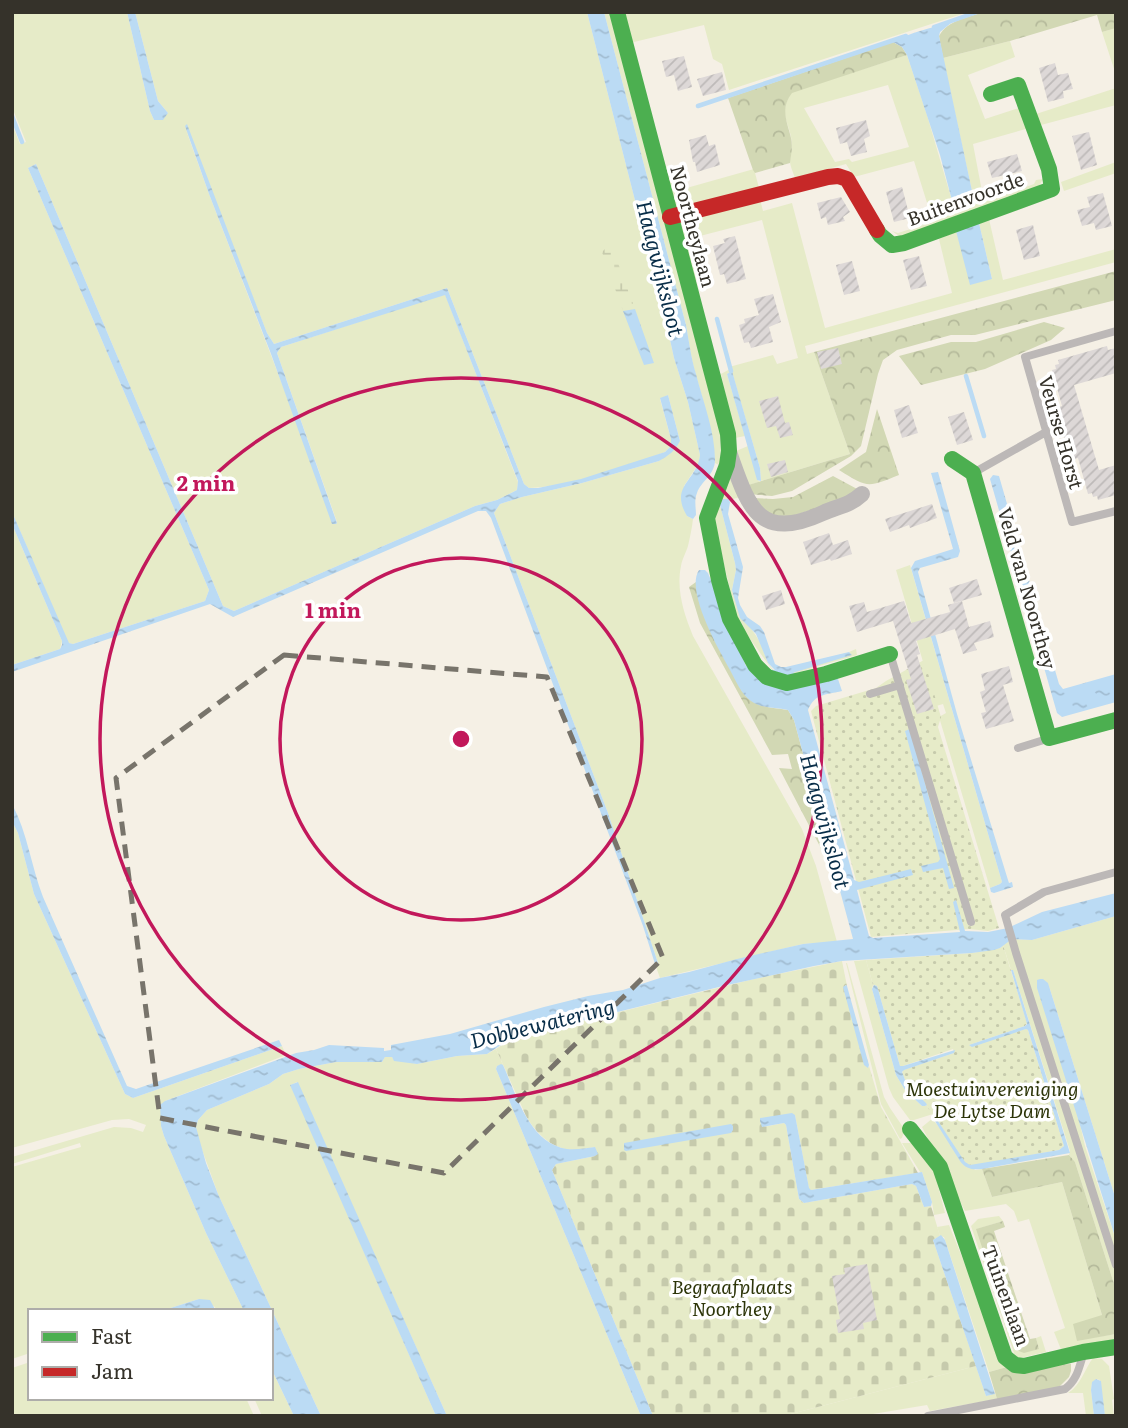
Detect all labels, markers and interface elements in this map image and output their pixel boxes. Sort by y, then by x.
street label: Noortheylaan [664,162,724,290]
street label: Buitenvoorde [903,164,1027,232]
water label: Haagwijksloot [630,197,694,340]
street label: Veurse Horst [1032,372,1092,492]
text: 2 min [177,466,236,497]
street label: Veld van Noorthey [991,504,1065,672]
text: 1 min [305,593,361,624]
centre of rings [449,727,473,751]
water label: Haagwijksloot [794,750,860,893]
water label: Dobbewatering [467,989,617,1055]
park label: Moestuinvereniging De Lytse Dam [906,1074,1078,1124]
street label: Tuinenlaan [976,1240,1038,1350]
park label: Begraafplaats Noorthey [672,1272,792,1322]
legend [28,1309,273,1400]
text: Fast [91,1319,132,1350]
text: Jam [91,1354,133,1385]

